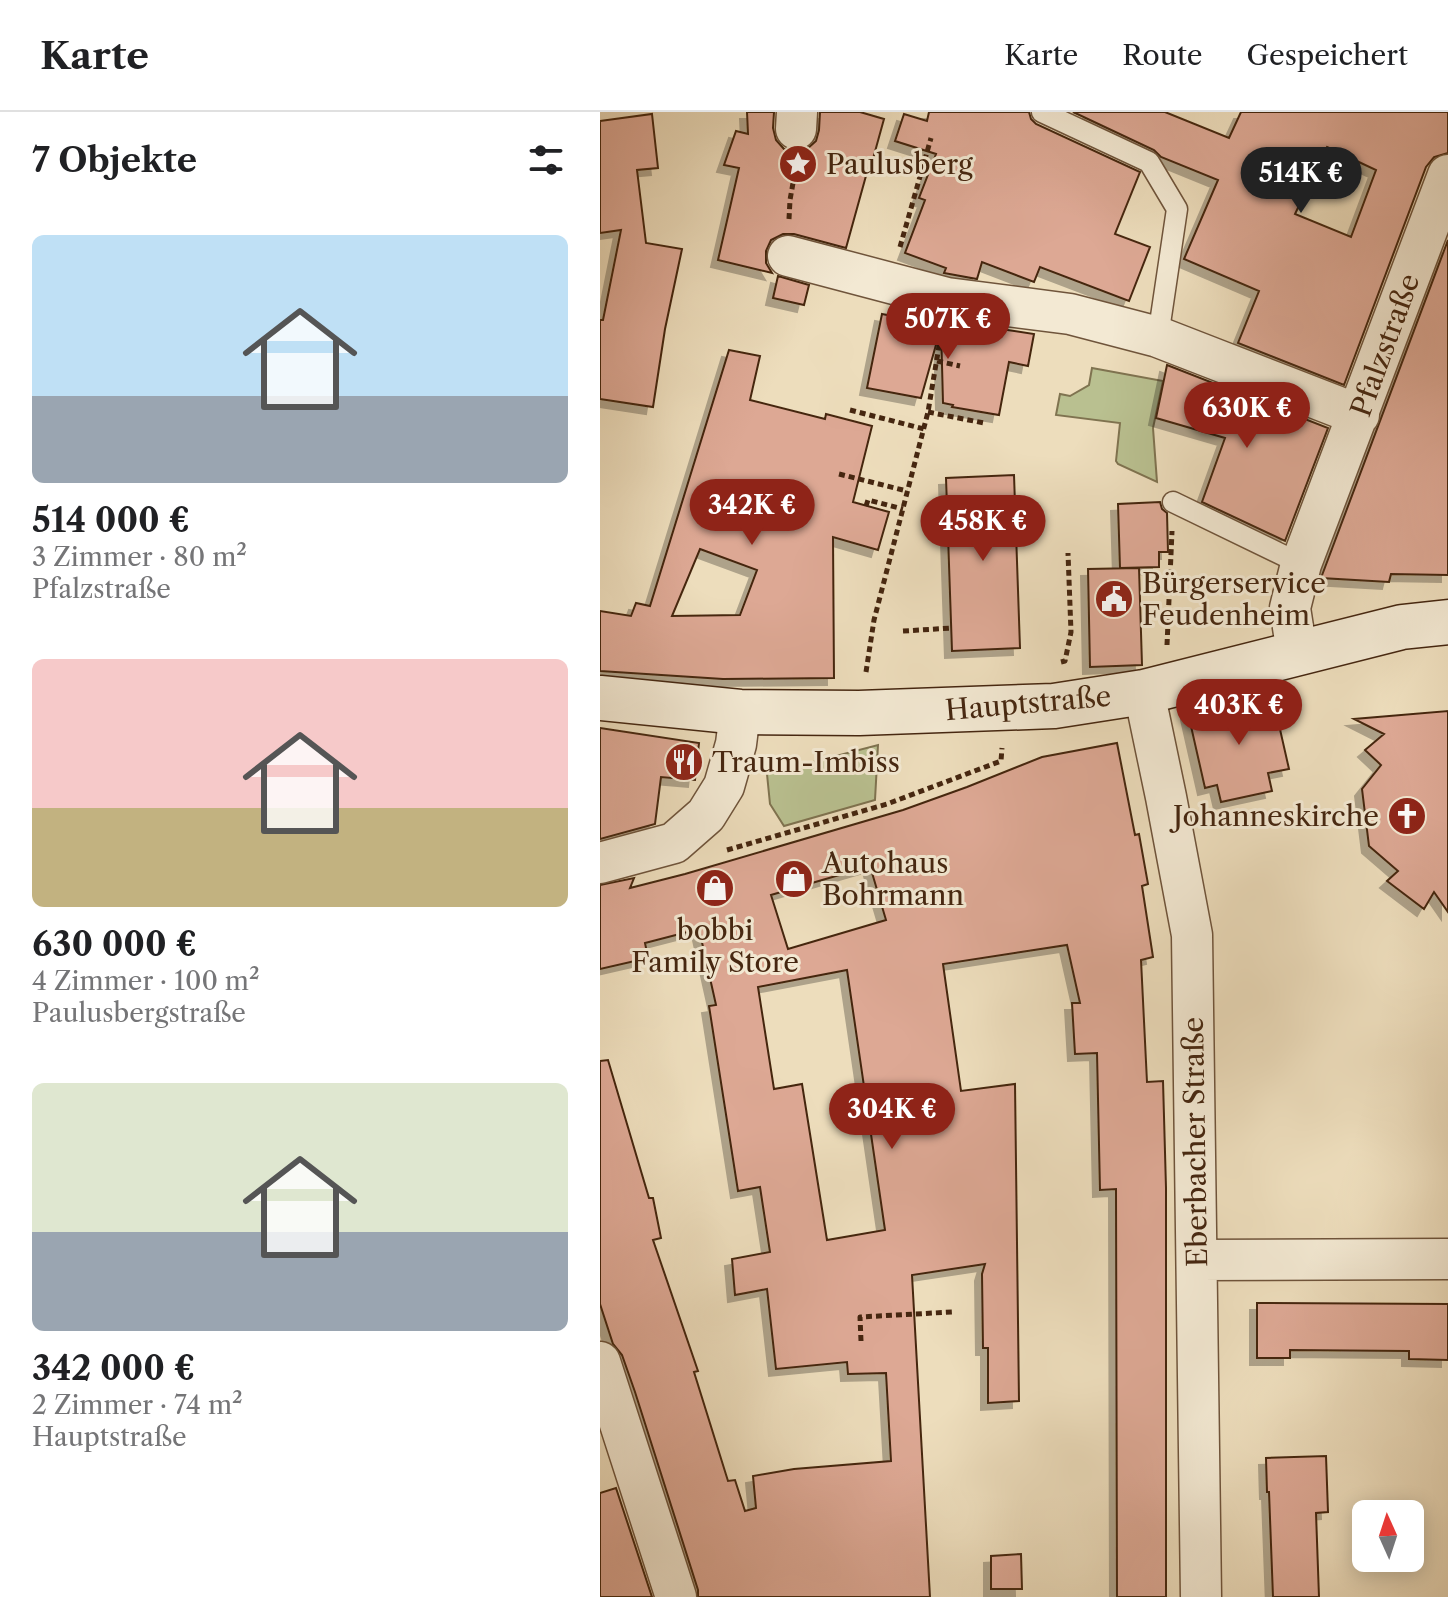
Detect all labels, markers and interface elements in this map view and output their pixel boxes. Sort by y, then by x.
text: Karte [40,32,149,79]
text: Karte [1004,38,1078,72]
text: Route [1122,38,1203,72]
text: Gespeichert [1247,38,1408,72]
icon: filters [524,138,568,182]
text: 7 Objekte [32,139,197,181]
place icon: Paulusberg [777,143,819,185]
place label: Paulusberg [826,147,973,181]
pin: 514K € [1236,147,1366,215]
text: 514K € [1259,157,1343,189]
street label: Pfalzstraße [1343,269,1427,421]
icon: home [228,287,372,431]
pin: 507K € [883,293,1013,361]
text: 507K € [904,303,992,335]
pin: 630K € [1182,382,1312,450]
text: 630K € [1202,392,1292,424]
pin: 342K € [687,479,817,547]
text: 342K € [708,489,796,521]
pin: 458K € [918,495,1048,563]
text: 514 000 € [32,499,190,541]
text: 458K € [939,505,1027,537]
text: 3 Zimmer · 80 m² [32,541,247,573]
place label: Bürgerservice Feudenheim [1142,566,1326,632]
text: Pfalzstraße [32,573,171,605]
public building icon: Bürgerservice Feudenheim [1093,578,1135,620]
street label: Hauptstraße [944,679,1112,727]
pin: 403K € [1174,679,1304,747]
text: 403K € [1194,689,1284,721]
icon: home [228,711,372,855]
restaurant icon: Traum-Imbiss [663,741,705,783]
place label: Traum-Imbiss [712,745,900,779]
church icon: Johanneskirche [1386,795,1428,837]
place label: Johanneskirche [1169,799,1379,833]
place label: Autohaus Bohrmann [821,846,964,912]
shop icon: Autohaus Bohrmann [773,858,815,900]
shop icon: bobbi Family Store [694,867,736,909]
place label: bobbi Family Store [631,913,799,979]
text: 630 000 € [32,923,197,965]
text: 4 Zimmer · 100 m² [32,965,260,997]
text: Paulusbergstraße [32,997,246,1029]
street label: Eberbacher Straße [1176,1017,1214,1267]
pin: 304K € [827,1083,957,1151]
text: 304K € [847,1093,937,1125]
icon: home [228,1135,372,1279]
text: 342 000 € [32,1347,195,1389]
text: 2 Zimmer · 74 m² [32,1389,243,1421]
text: Hauptstraße [32,1421,187,1453]
north arrow [1352,1500,1424,1572]
map controls [1352,1500,1424,1572]

